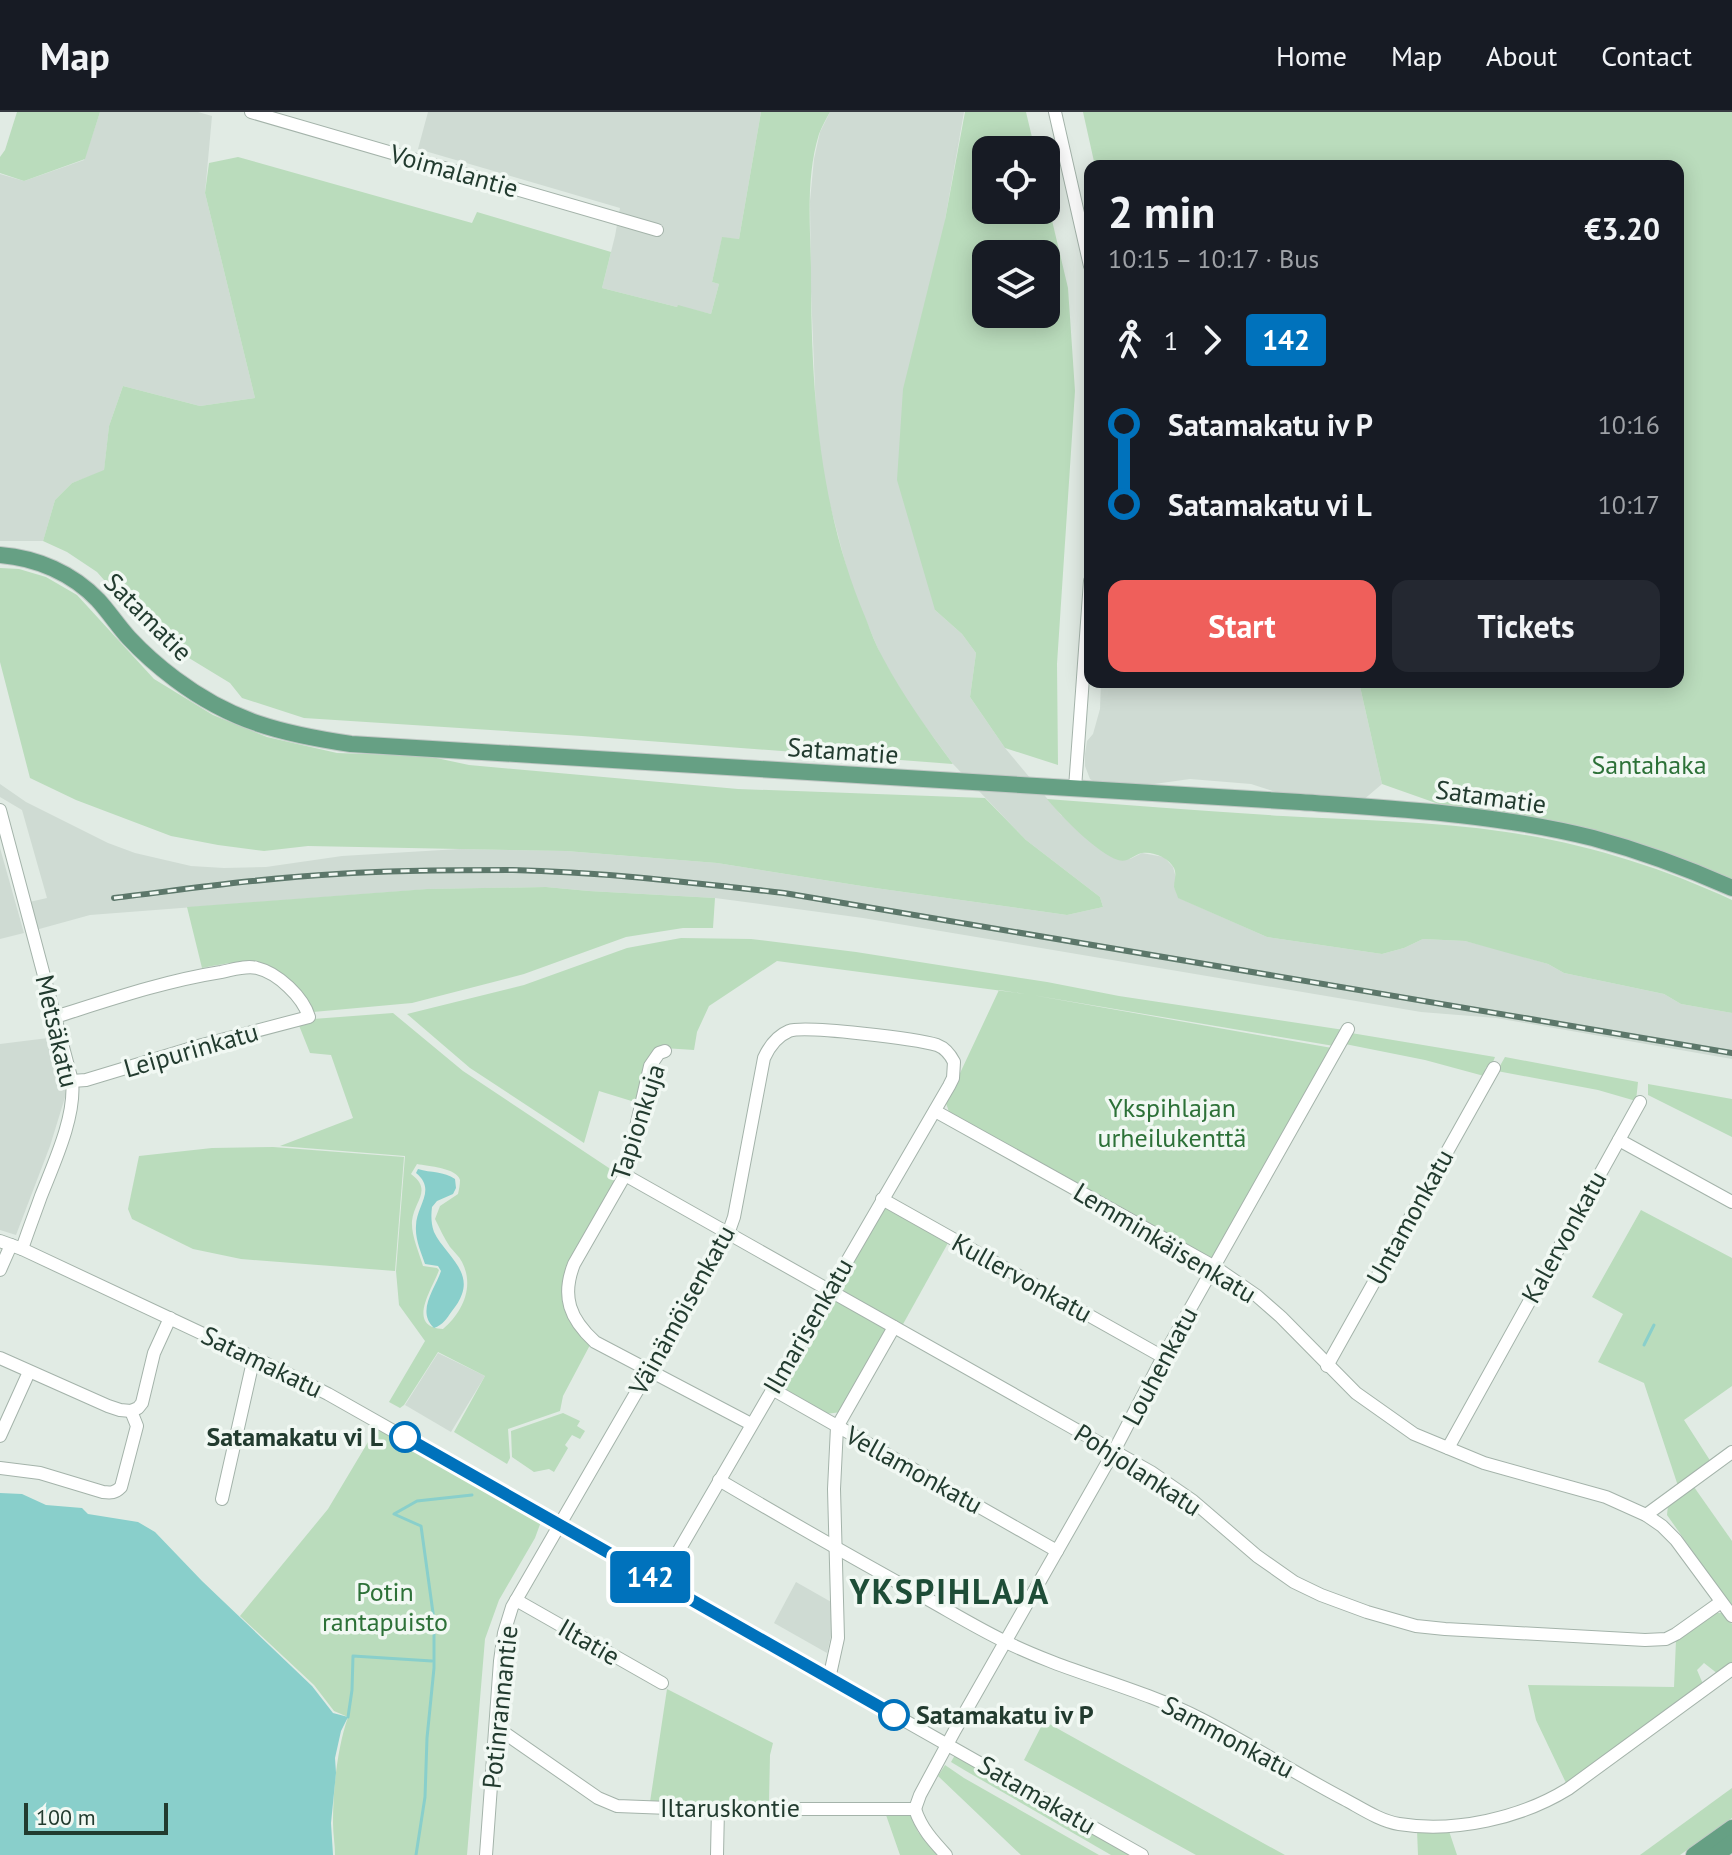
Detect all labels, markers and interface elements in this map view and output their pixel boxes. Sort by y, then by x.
text: Map [40,31,110,80]
text: Home [1276,37,1347,74]
text: Map [1391,37,1442,74]
text: About [1486,37,1557,74]
text: Contact [1601,37,1692,74]
street label: Voimalantie [385,136,522,205]
map controls [972,136,1060,328]
button: locate [972,136,1060,224]
text: 2 min [1108,183,1215,240]
text: €3.20 [1585,209,1660,248]
button: layers [972,240,1060,328]
text: 10:15 – 10:17 · Bus [1108,242,1319,275]
icon: walk [1108,318,1152,362]
icon: forward [1190,318,1234,362]
text: 142 [1262,321,1310,358]
text: 1 [1164,324,1178,357]
text: Satamakatu iv P [1168,405,1373,444]
text: 10:16 [1598,408,1660,441]
text: Satamakatu vi L [1168,485,1372,524]
text: 10:17 [1598,488,1660,521]
street label: Satamatie [97,566,199,668]
button: Start [1108,580,1376,672]
button: Tickets [1392,580,1660,672]
street label: Satamatie [786,730,900,771]
park label: Santahaka [1591,748,1707,781]
street label: Satamatie [1434,772,1549,821]
street label: Metsäkatu [29,971,86,1090]
street label: Leipurinkatu [120,1015,262,1084]
street label: Tapionkuja [603,1060,672,1184]
park label: Ykspihlajan urheilukenttä [1098,1091,1246,1154]
street label: Untamonkatu [1359,1143,1460,1291]
street label: Kalervonkatu [1514,1165,1613,1309]
street label: Lemminkäisenkatu [1068,1175,1263,1310]
street label: Väinämöisenkatu [621,1219,742,1401]
street label: Kullervonkatu [946,1226,1098,1330]
street label: Ilmarisenkatu [755,1252,860,1400]
street label: Louhenkatu [1115,1301,1205,1431]
street label: Satamakatu [196,1318,328,1405]
street label: Pohjolankatu [1068,1416,1208,1523]
street label: Vellamonkatu [839,1418,989,1521]
place label: Satamakatu vi L [206,1420,384,1453]
marker: Satamakatu vi L [390,1422,420,1452]
line badge: 142 [604,1551,696,1603]
text: 142 [626,1558,674,1595]
district label: YKSPIHLAJA [849,1569,1050,1613]
park label: Potin rantapuisto [322,1575,448,1638]
street label: Iltatie [552,1611,626,1672]
street label: Potinrannantie [475,1624,524,1790]
street label: Sammonkatu [1156,1688,1300,1785]
place label: Satamakatu iv P [916,1698,1094,1731]
marker: Satamakatu iv P [879,1700,909,1730]
street label: Satamakatu [972,1748,1102,1842]
street label: Iltaruskontie [660,1791,800,1824]
scale bar [24,1799,168,1835]
text: 100 m [36,1803,96,1831]

